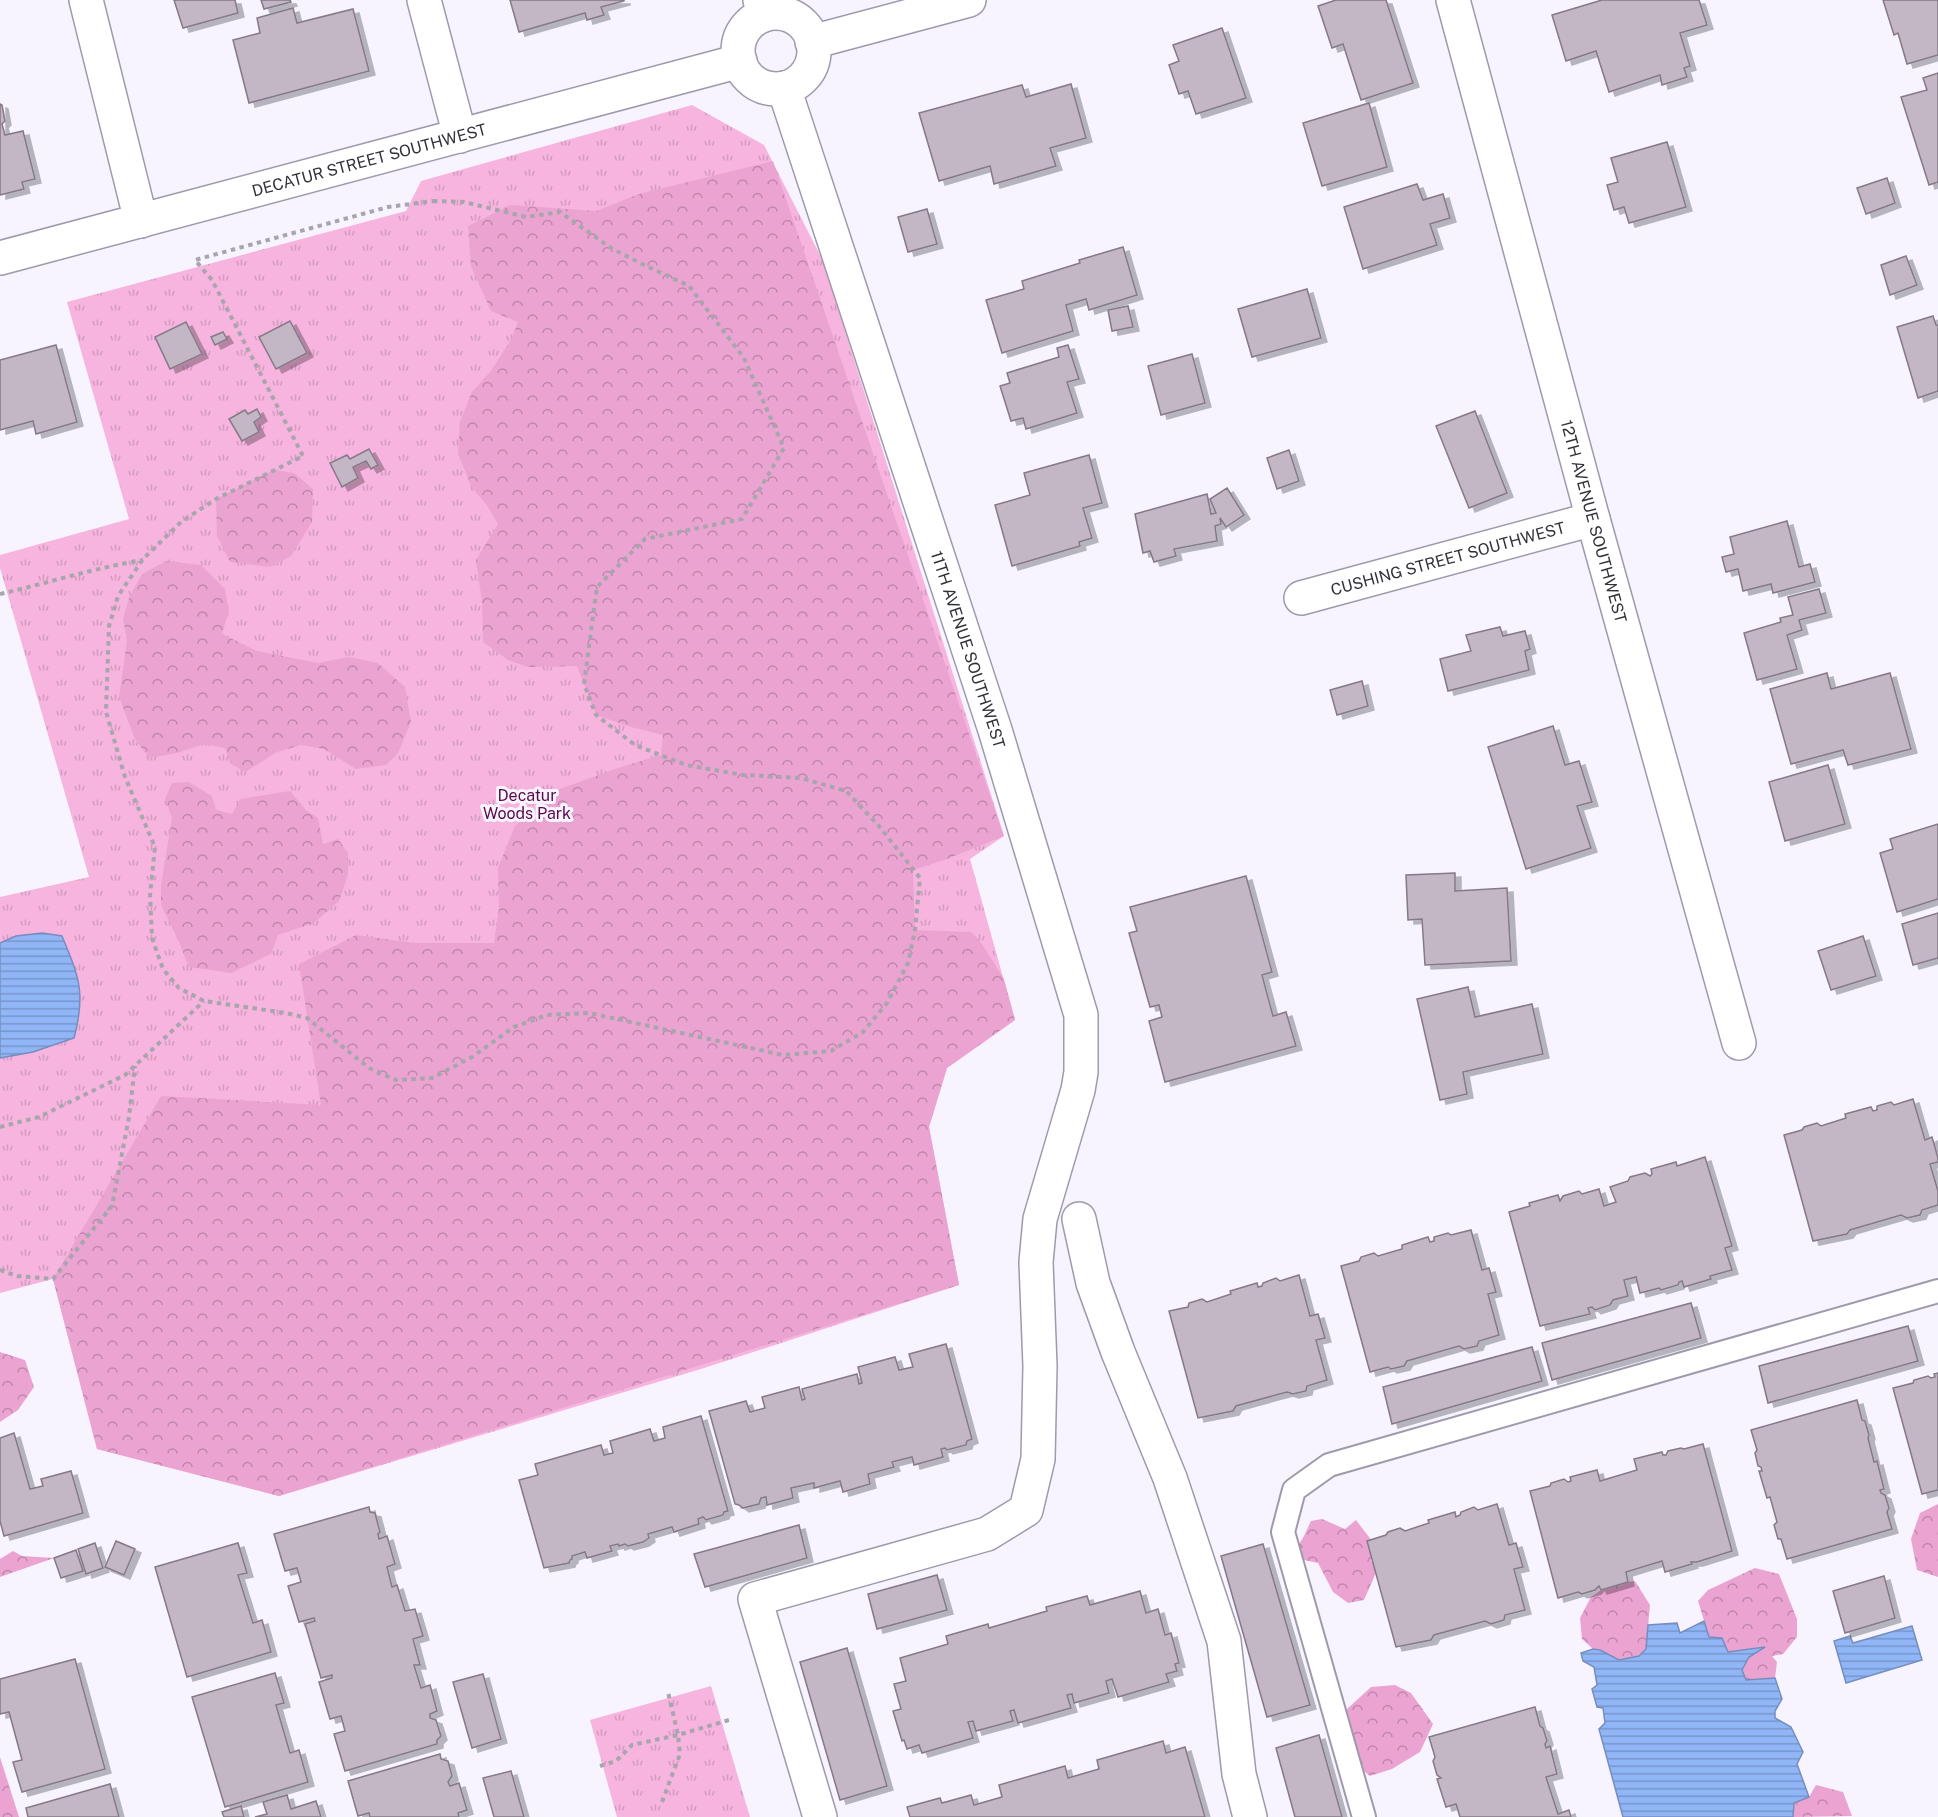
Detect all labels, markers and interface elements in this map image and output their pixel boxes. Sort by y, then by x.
street label: DECATUR STREET SOUTHWEST [250,120,489,201]
street label: 12TH AVENUE SOUTHWEST [1557,418,1631,625]
street label: CUSHING STREET SOUTHWEST [1329,518,1568,600]
street label: 11TH AVENUE SOUTHWEST [927,549,1009,751]
park label: Decatur Woods Park [483,786,571,823]

